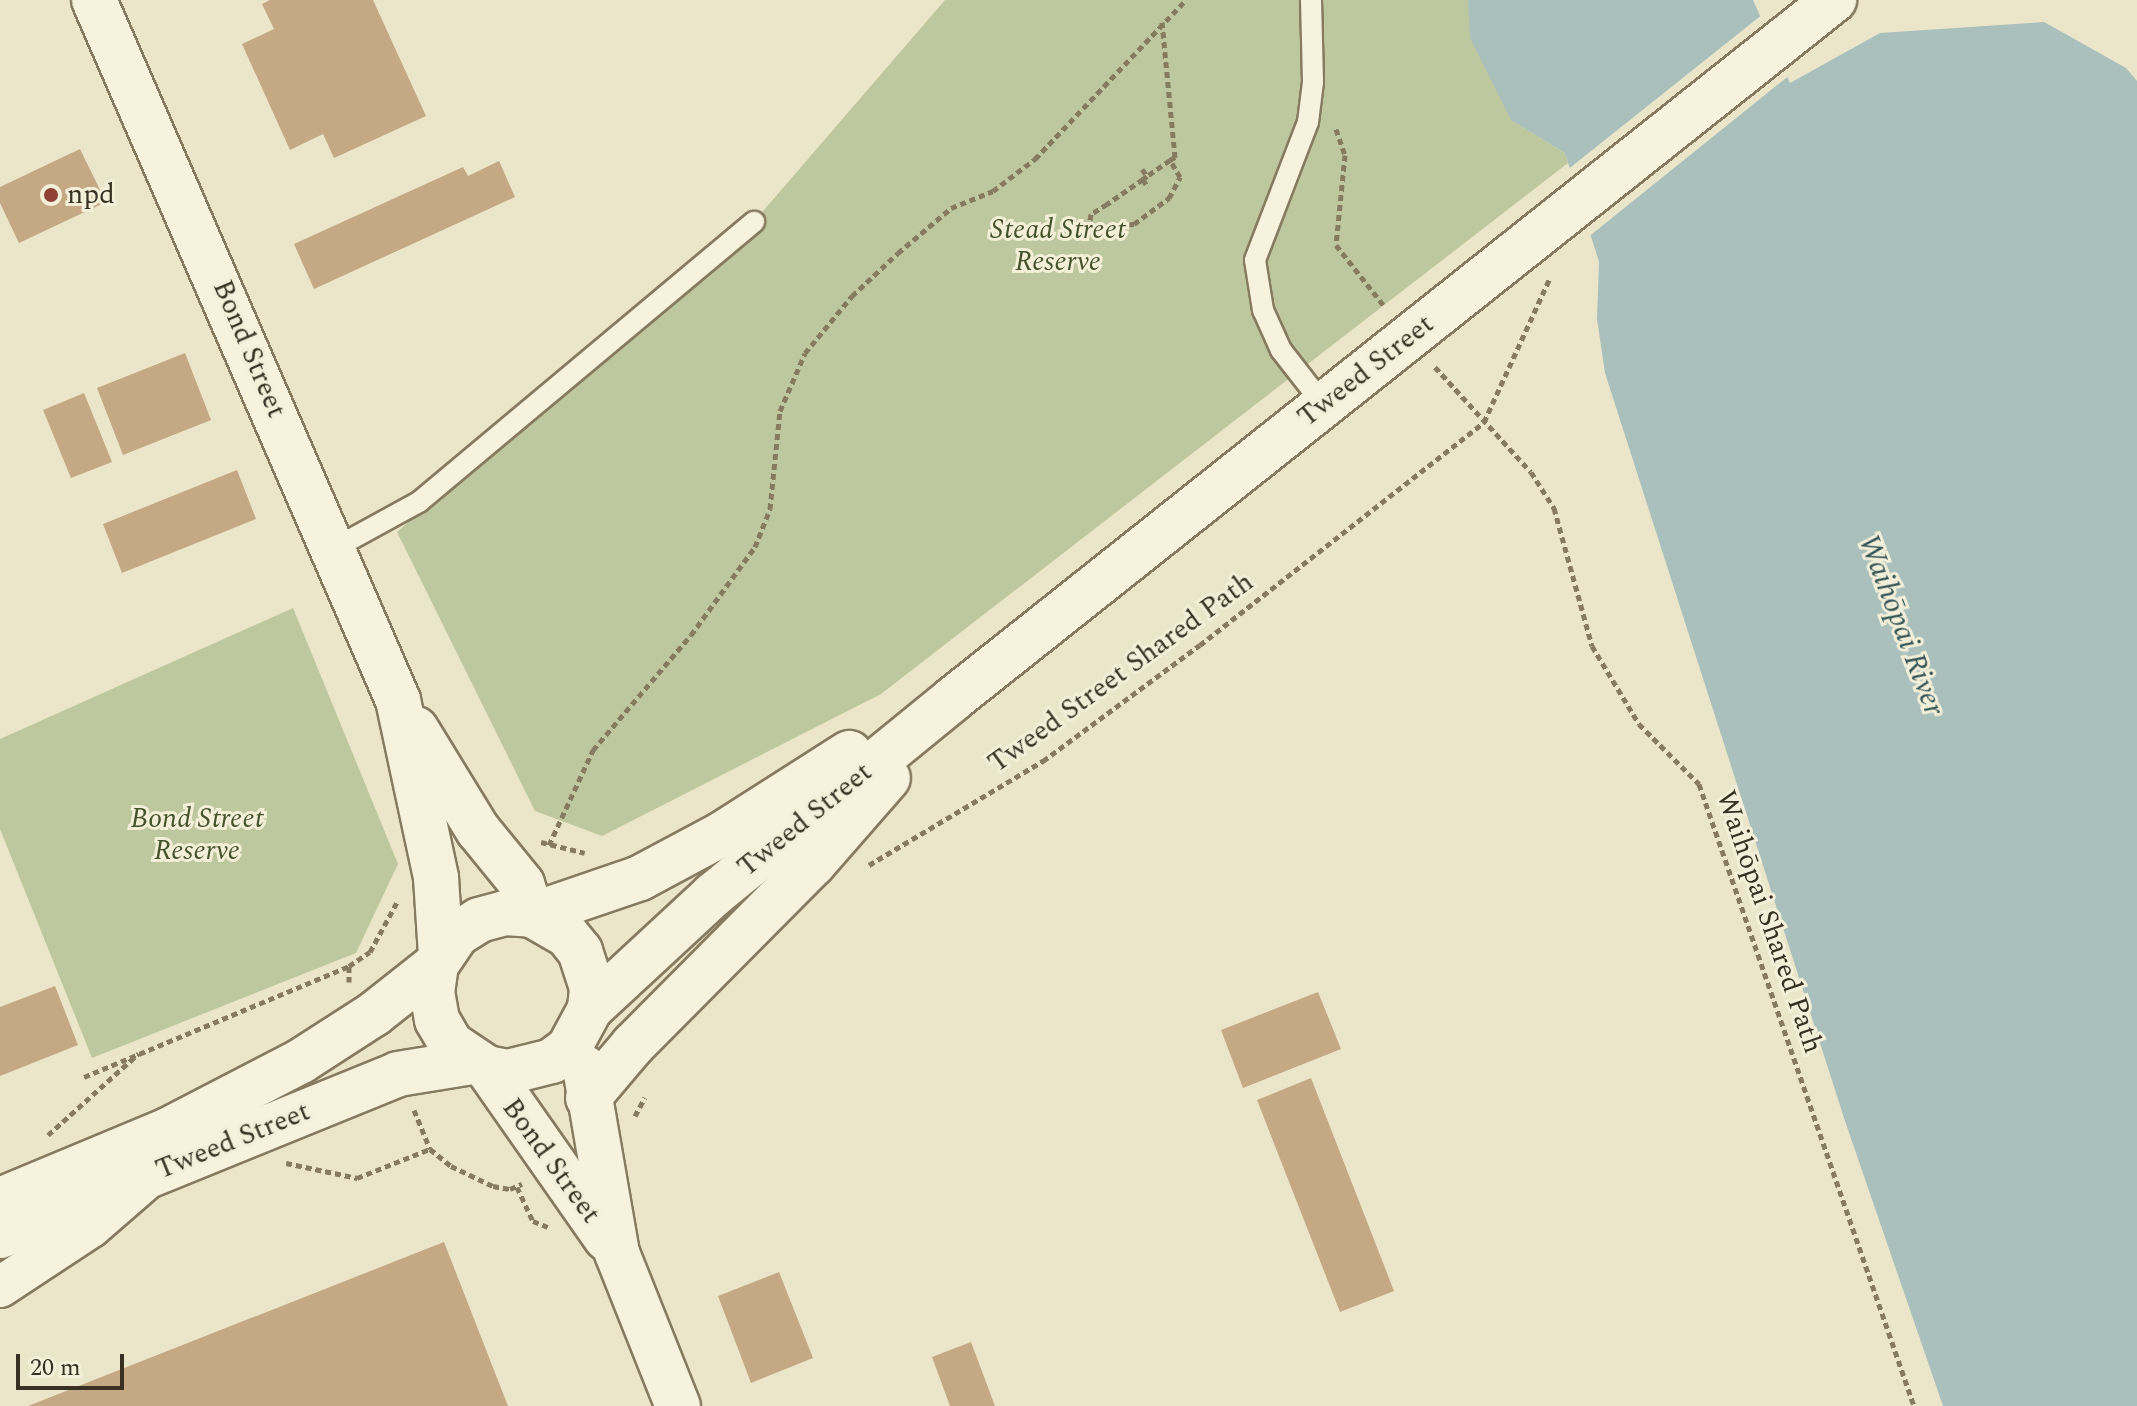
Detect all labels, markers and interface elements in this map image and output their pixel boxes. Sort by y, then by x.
place label: npd [67,178,115,212]
marker: npd [42,186,60,204]
park label: Stead Street Reserve [990,213,1126,279]
street label: Bond Street [205,275,293,423]
street label: Tweed Street [1291,308,1441,434]
water label: Waihōpai River [1850,529,1952,721]
street label: Tweed Street Shared Path [982,566,1260,780]
street label: Tweed Street [731,756,879,884]
street label: Waihōpai Shared Path [1708,786,1830,1058]
park label: Bond Street Reserve [131,802,263,868]
street label: Bond Street [494,1092,608,1230]
street label: Tweed Street [151,1095,315,1187]
scale bar [20,1338,128,1388]
text: 20 m [30,1350,81,1386]

